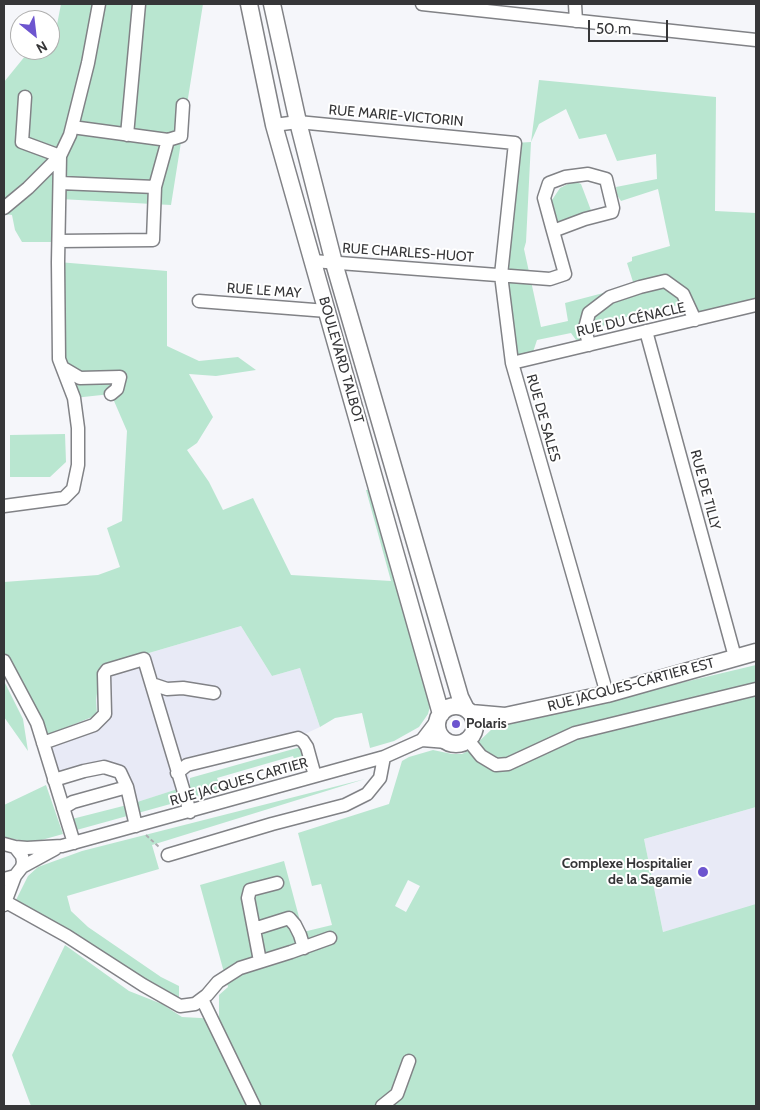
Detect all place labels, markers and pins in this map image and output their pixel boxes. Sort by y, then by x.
place label: Polaris [466,716,507,732]
marker: Polaris [450,718,462,730]
place label: Complexe Hospitalier de la Sagamie [562,856,692,889]
marker: Complexe Hospitalier de la Sagamie [696,865,710,879]

